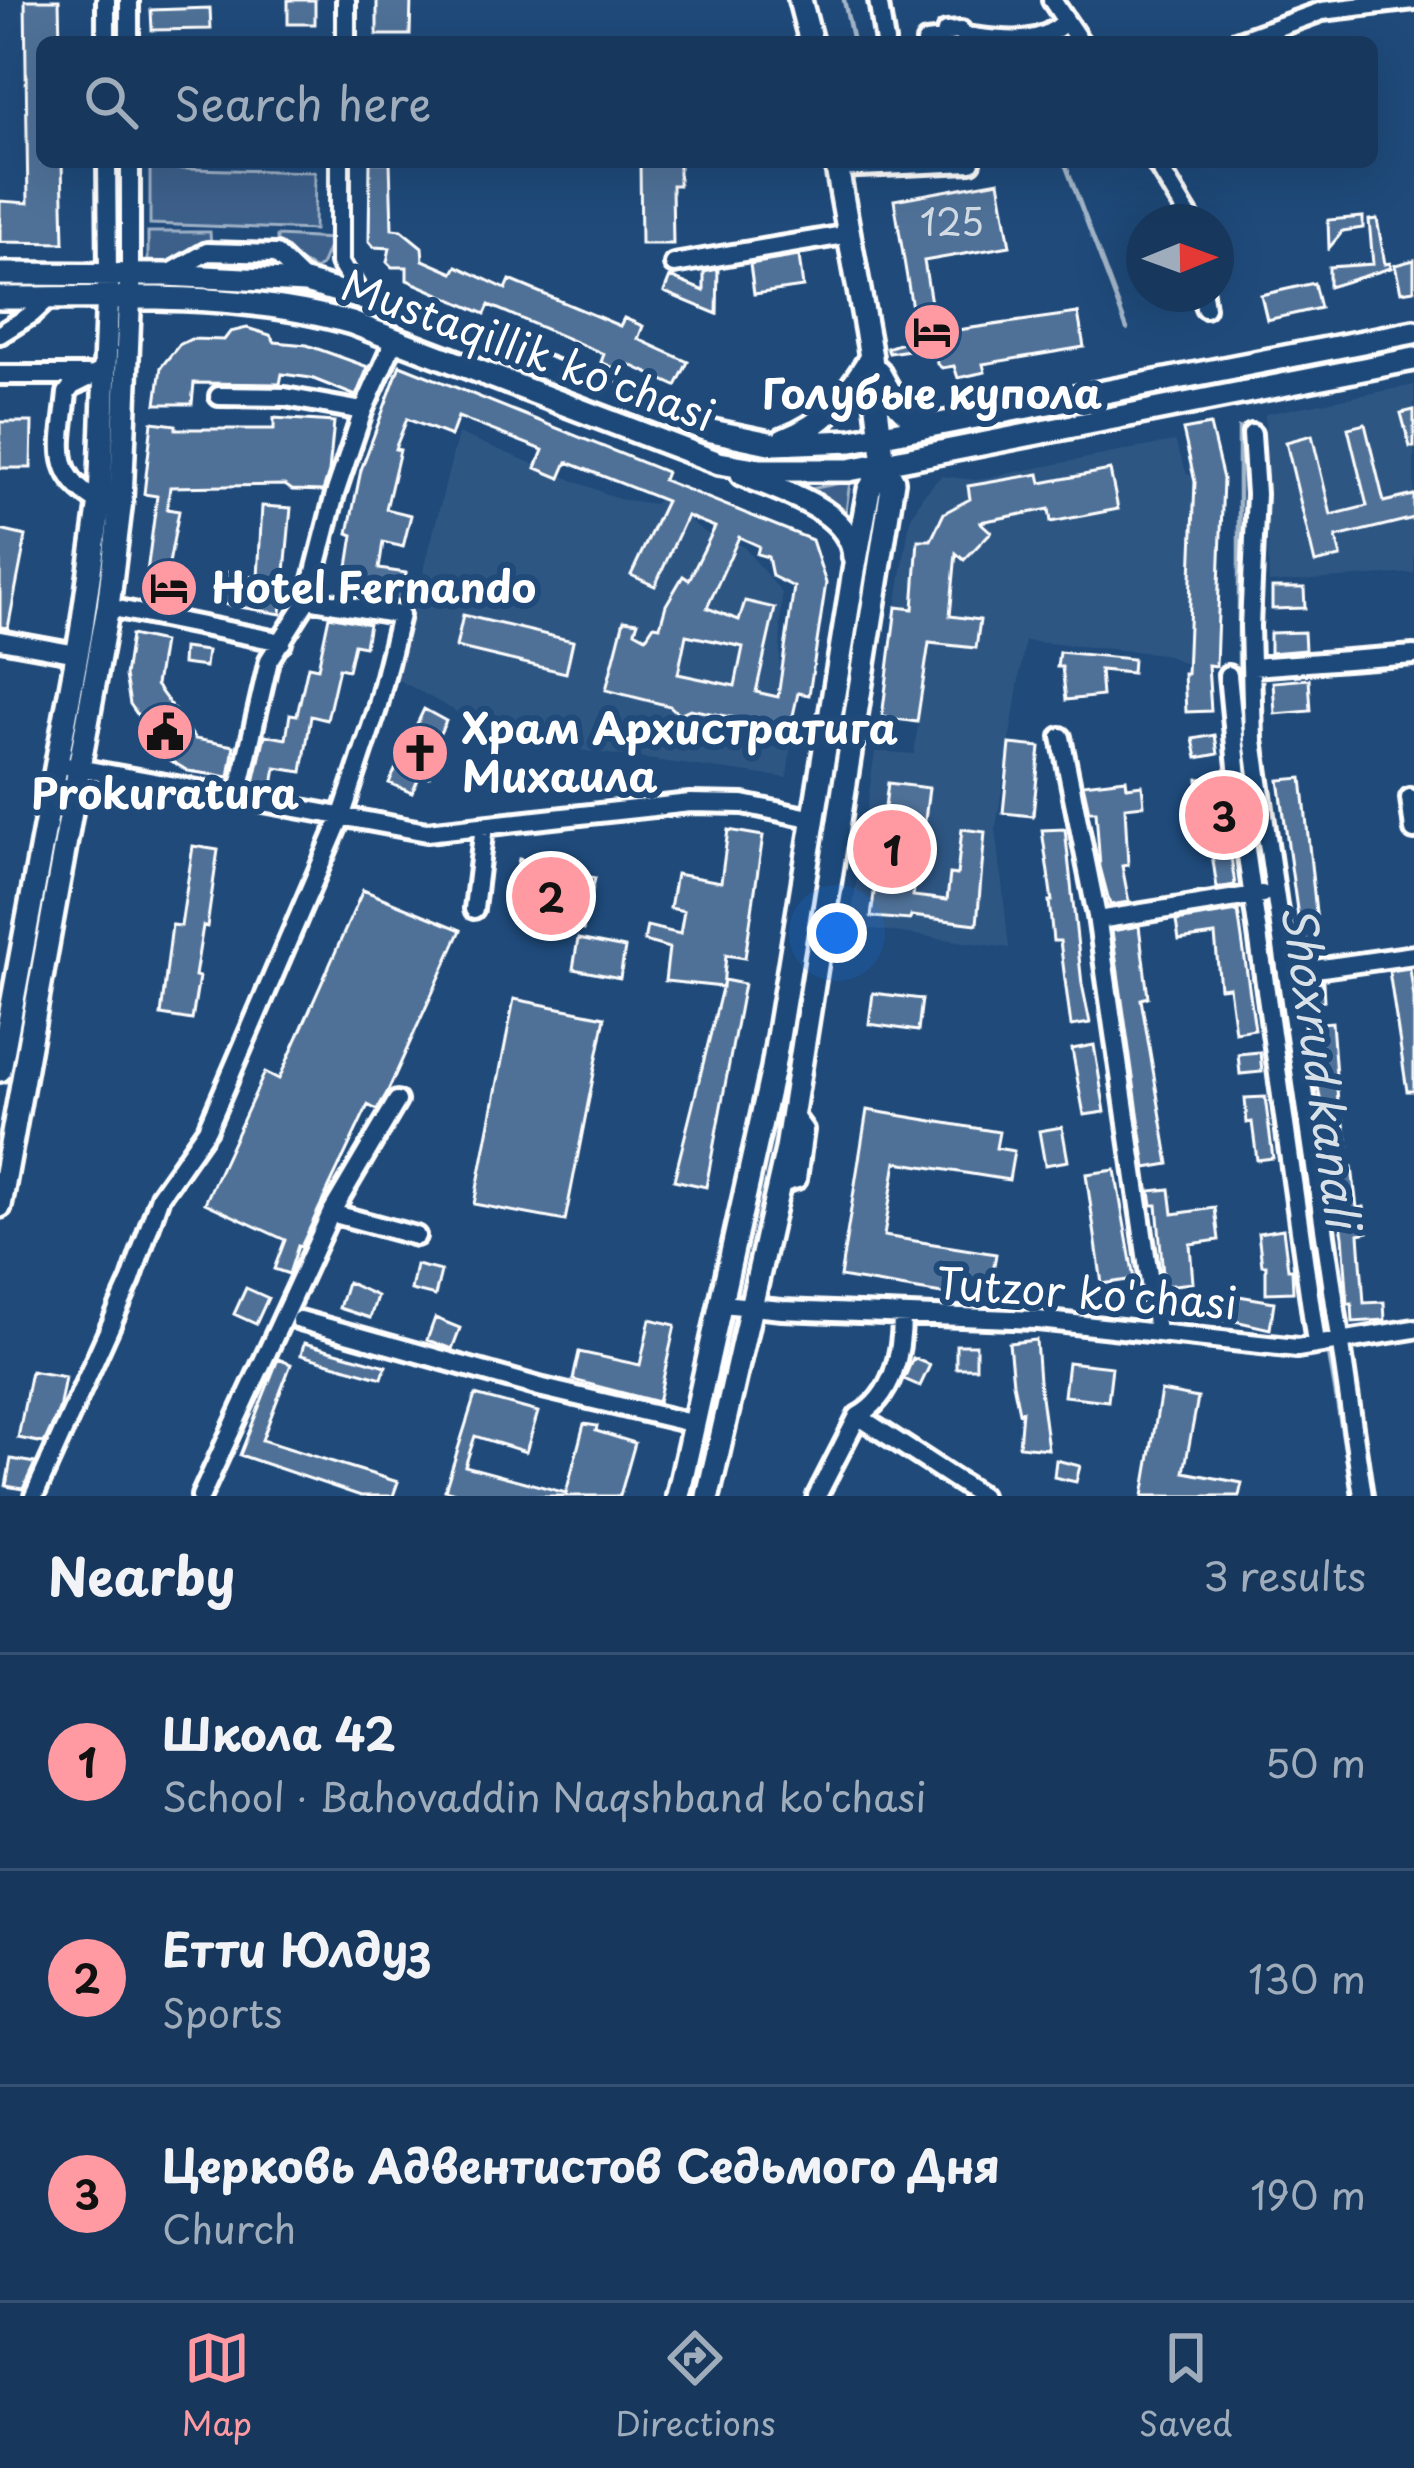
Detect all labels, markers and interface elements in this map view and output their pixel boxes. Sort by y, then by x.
search box [36,36,1378,168]
text: Search here [174,68,431,136]
icon: search [78,69,144,135]
house number: 125 [920,194,984,248]
north arrow [1126,204,1234,312]
street label: Mustaqillik ko'chasi [333,252,725,446]
hotel icon: Голубые купола [901,301,963,363]
place label: Голубые купола [762,360,1103,423]
place label: Hotel Fernando [211,554,536,617]
hotel icon: Hotel Fernando [138,557,200,619]
place label: Храм Архистратига Михаила [462,695,898,806]
public building icon: Prokuratura [134,701,196,763]
church icon: Храм Архистратига Михаила [389,722,451,784]
place label: Prokuratura [31,760,299,823]
pin: 3 [1185,770,1263,860]
pin: 1 [853,804,931,894]
pin: 2 [512,851,590,941]
water label: Shoxrud kanali [1267,900,1380,1237]
your location [807,903,867,963]
street label: Tutzor ko'chasi [935,1250,1239,1333]
text: Nearby [48,1536,235,1613]
text: 3 results [1203,1545,1366,1604]
text: Школа 42 [162,1698,396,1766]
text: 1 [78,1732,96,1791]
text: 50 m [1265,1732,1366,1791]
text: School · Bahovaddin Naqshband ko'chasi [162,1766,926,1825]
text: Етти Юлдуз [162,1914,431,1982]
text: 2 [73,1948,101,2007]
text: 130 m [1248,1948,1366,2007]
text: Sports [162,1982,282,2041]
text: Церковь Адвентистов Седьмого Дня [162,2130,1000,2198]
text: 3 [74,2164,100,2223]
text: 190 m [1250,2164,1366,2223]
text: Church [162,2198,296,2257]
tab: Map [182,2325,252,2447]
tab: Directions [615,2325,776,2447]
tab: Saved [1139,2325,1232,2447]

